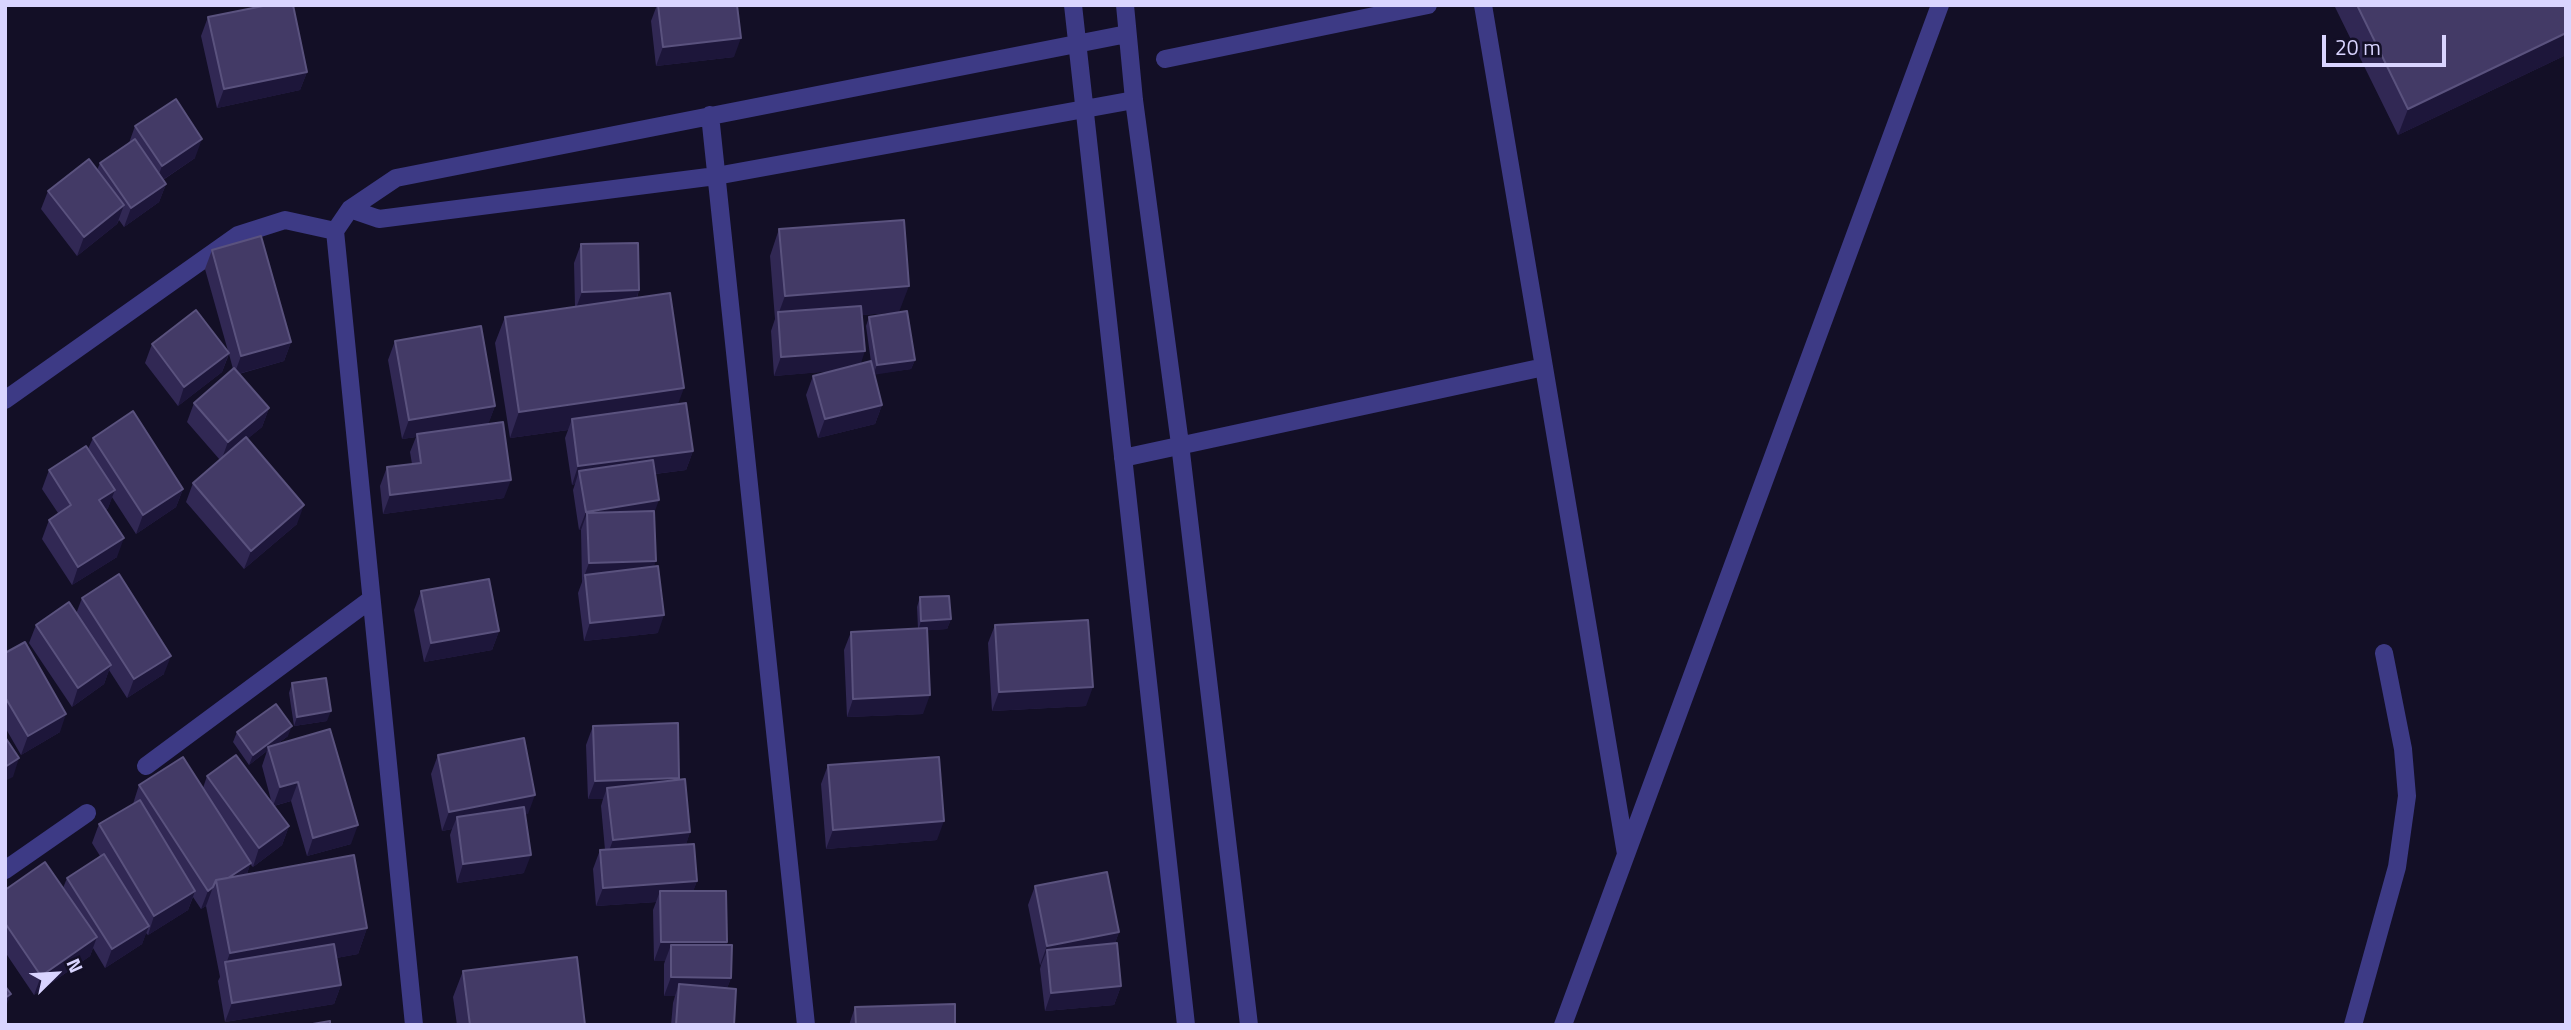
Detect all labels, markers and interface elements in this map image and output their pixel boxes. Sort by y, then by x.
scale bar [2326,21,2450,65]
text: 20 m [2335,31,2381,63]
north arrow [21,939,91,1009]
text: N [60,953,92,977]

